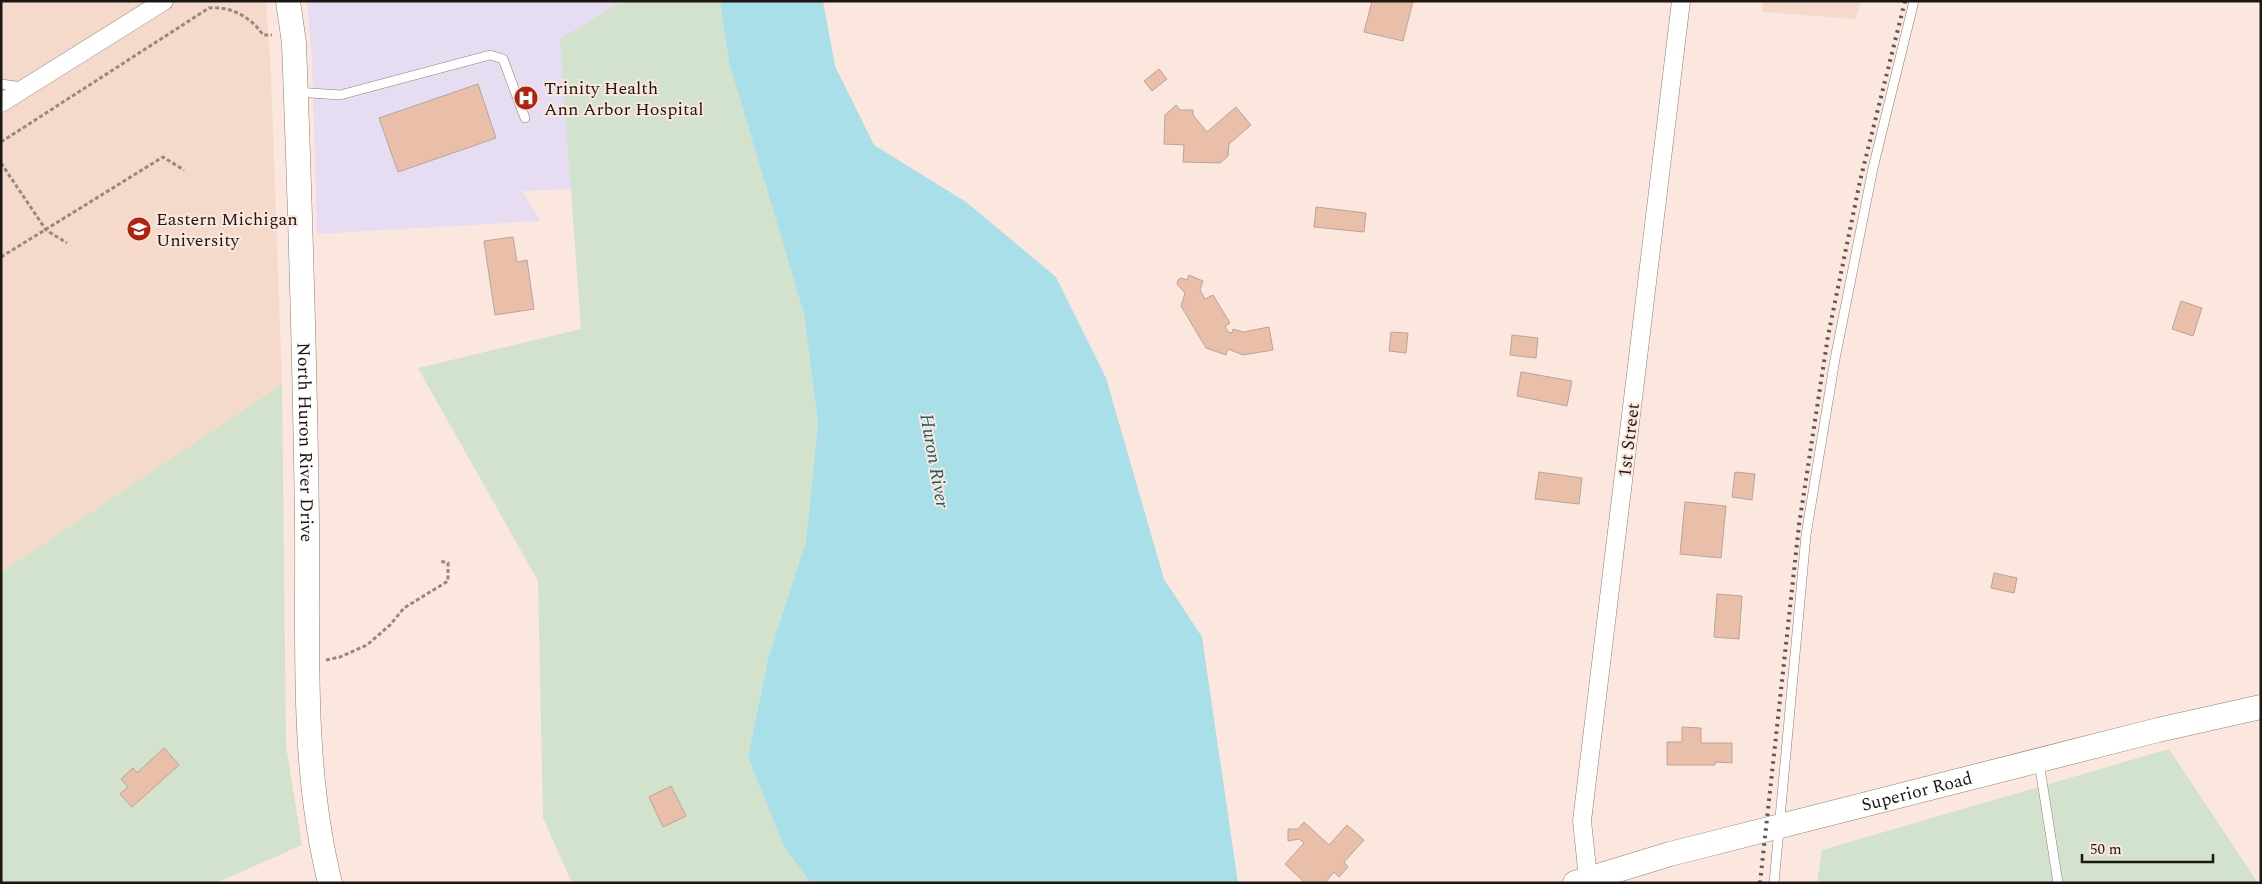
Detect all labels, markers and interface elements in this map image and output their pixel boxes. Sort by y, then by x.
place label: Trinity Health Ann Arbor Hospital [544,75,703,123]
hospital icon: Trinity Health Ann Arbor Hospital [513,85,539,111]
place label: Eastern Michigan University [156,206,298,254]
school or university icon: Eastern Michigan University [126,216,152,242]
street label: North Huron River Drive [290,342,321,542]
street label: 1st Street [1611,401,1647,479]
water label: Huron River [911,412,957,511]
street label: Superior Road [1859,764,1975,818]
scale bar [2082,832,2213,864]
text: 50 m [2090,838,2122,861]

